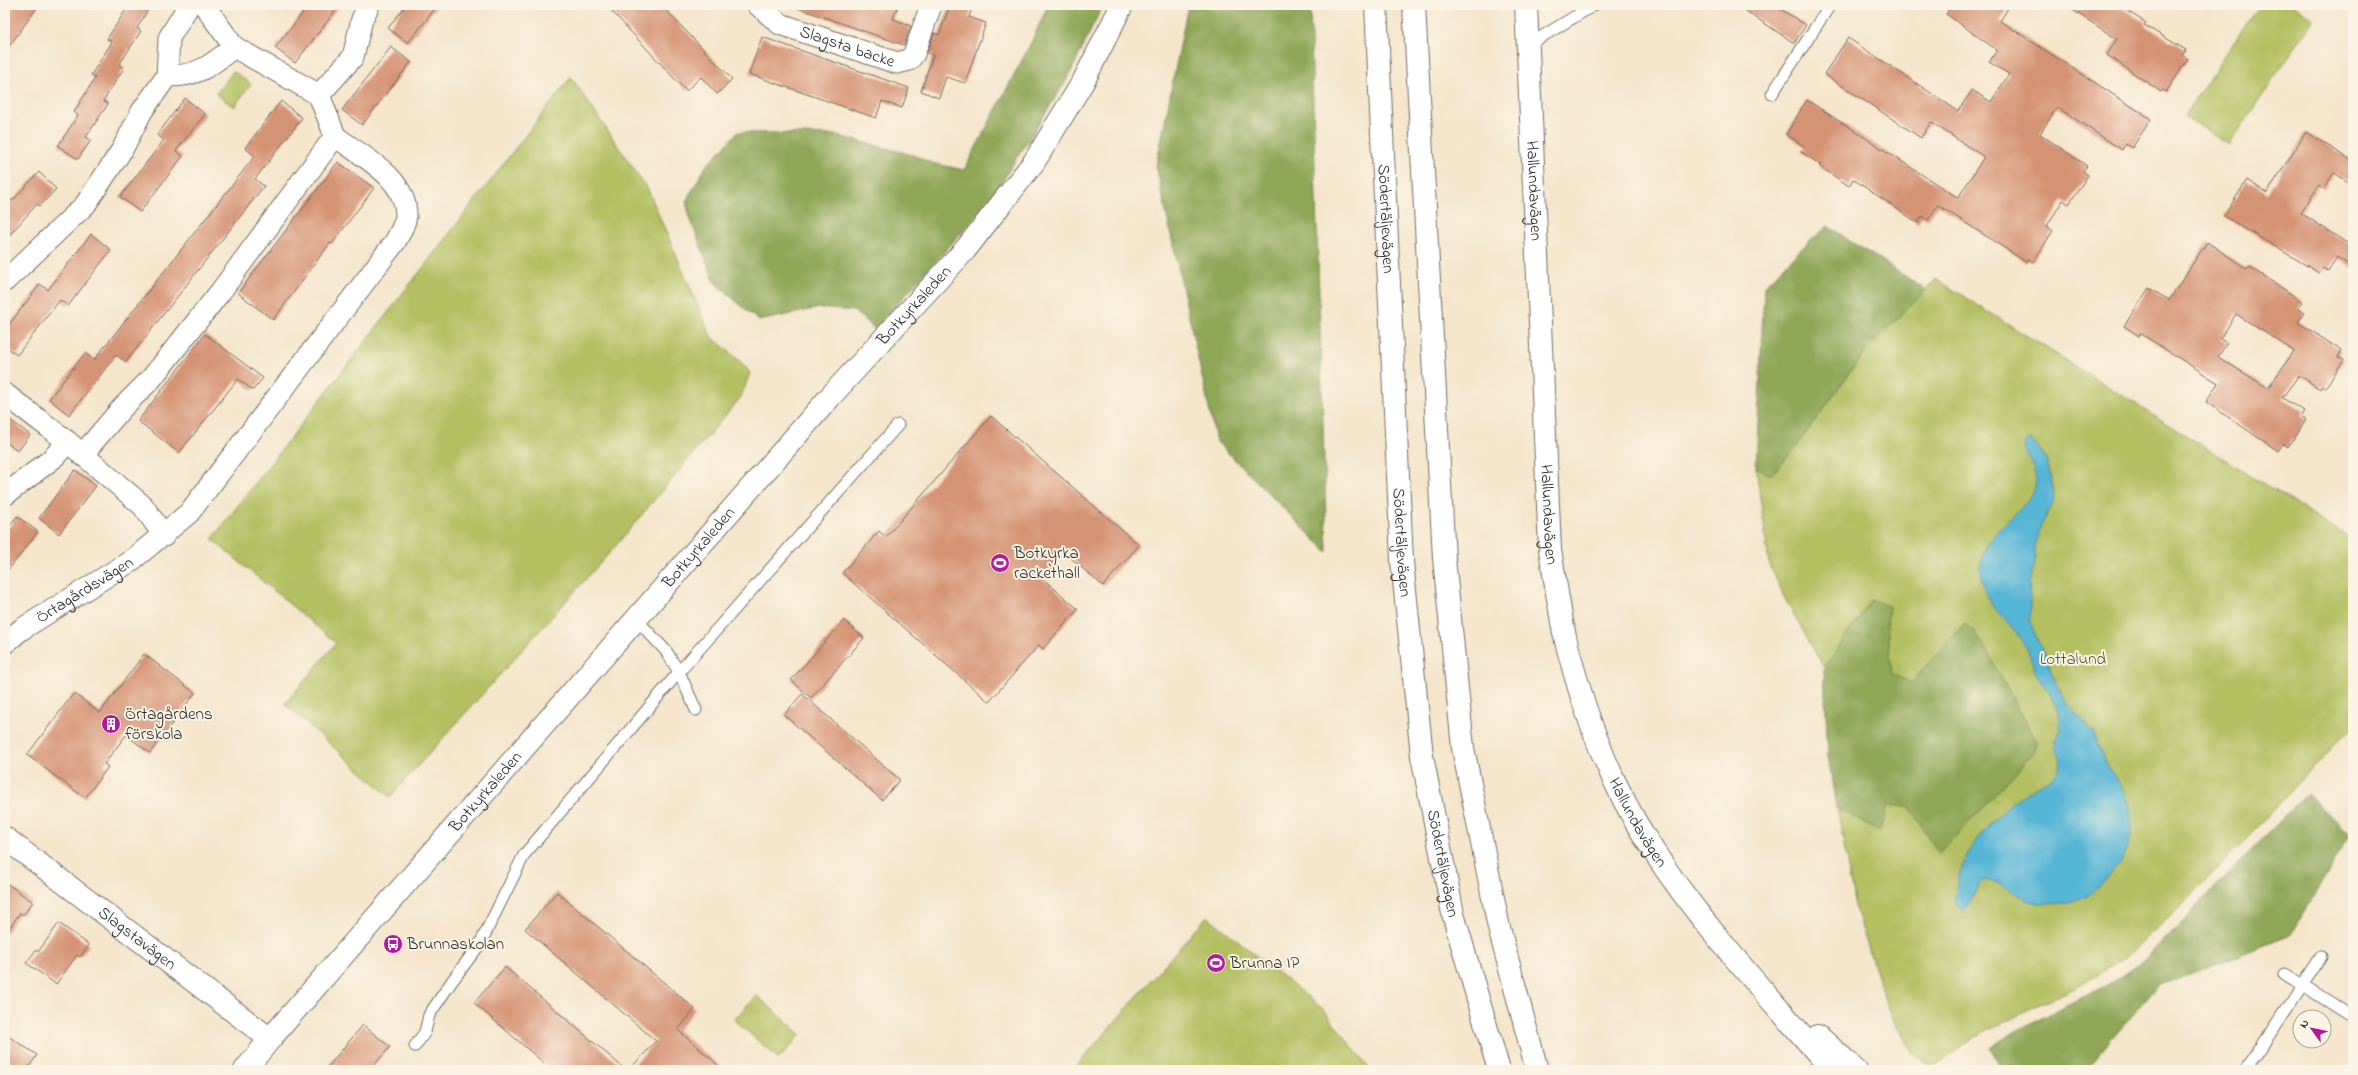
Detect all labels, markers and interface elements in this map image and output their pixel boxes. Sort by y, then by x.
street label: Slagsta backe [796,19,899,74]
street label: Hallundavägen [1519,140,1549,242]
street label: Södertäljevägen [1371,164,1401,274]
street label: Botkyrkaleden [870,260,957,352]
street label: Hallundavägen [1534,464,1565,567]
street label: Södertäljevägen [1386,487,1418,598]
street label: Botkyrkaleden [655,501,741,594]
place label: Botkyrka rackethall [1013,541,1080,586]
street label: Örtagårdsvägen [31,550,138,630]
sports icon: Botkyrka rackethall [989,552,1011,574]
park label: Lottalund [2040,647,2107,672]
place label: Örtagårdens förskola [125,702,213,747]
building icon: Örtagårdens förskola [100,713,122,735]
street label: Botkyrkaleden [442,745,528,839]
street label: Hallundavägen [1602,773,1674,873]
street label: Södertäljevägen [1420,807,1466,919]
street label: Slagstavägen [93,900,182,976]
place label: Brunnaskolan [406,932,504,957]
bus stop icon: Brunnaskolan [382,933,404,955]
place label: Brunna IP [1229,951,1300,976]
sports icon: Brunna IP [1205,952,1227,974]
north arrow [2292,1009,2332,1049]
text: N [2296,1017,2313,1032]

